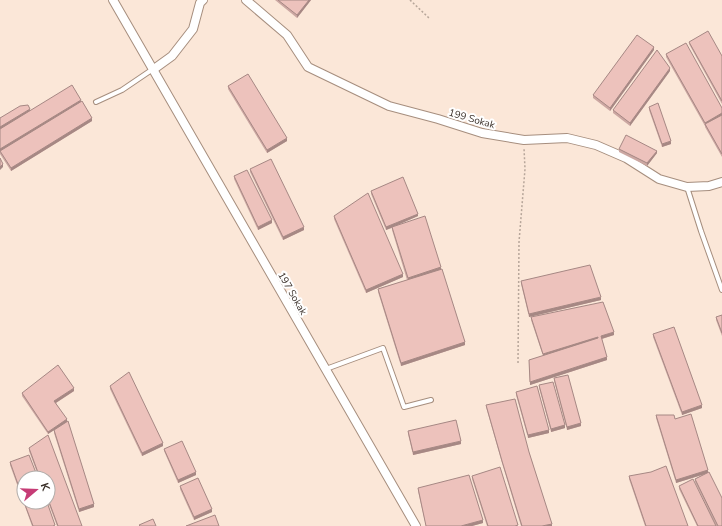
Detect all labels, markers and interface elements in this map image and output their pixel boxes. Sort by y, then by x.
street label: 199 Sokak [447,106,497,133]
street label: 197 Sokak [274,269,311,318]
north arrow [16,470,56,510]
text: K [37,481,53,493]

